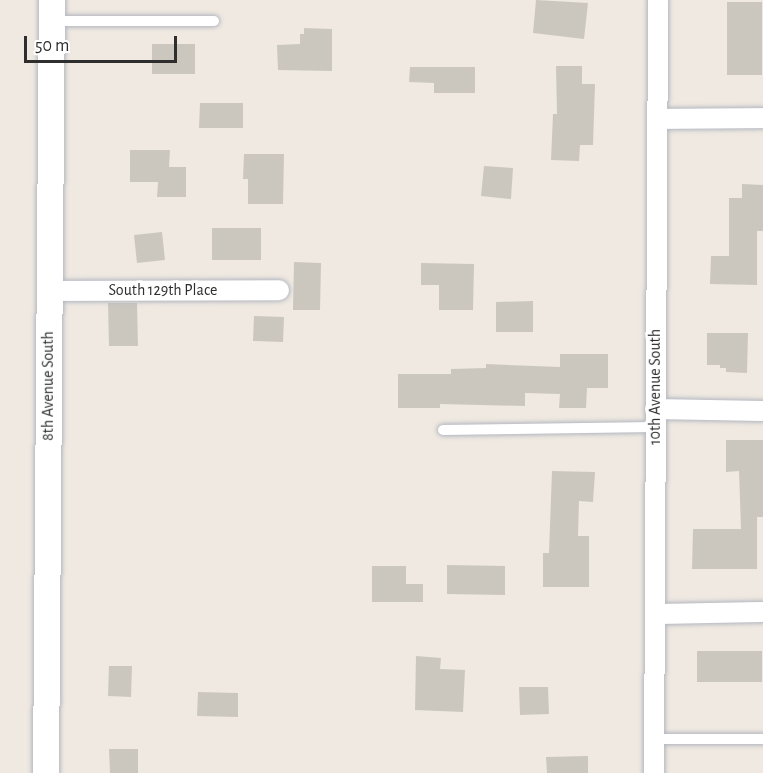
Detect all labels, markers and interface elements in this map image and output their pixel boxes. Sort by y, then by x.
scale bar [27,24,180,62]
text: 50 m [35,37,69,55]
street label: South 129th Place [109,280,217,300]
street label: 10th Avenue South [645,329,665,445]
street label: 8th Avenue South [38,331,58,441]

